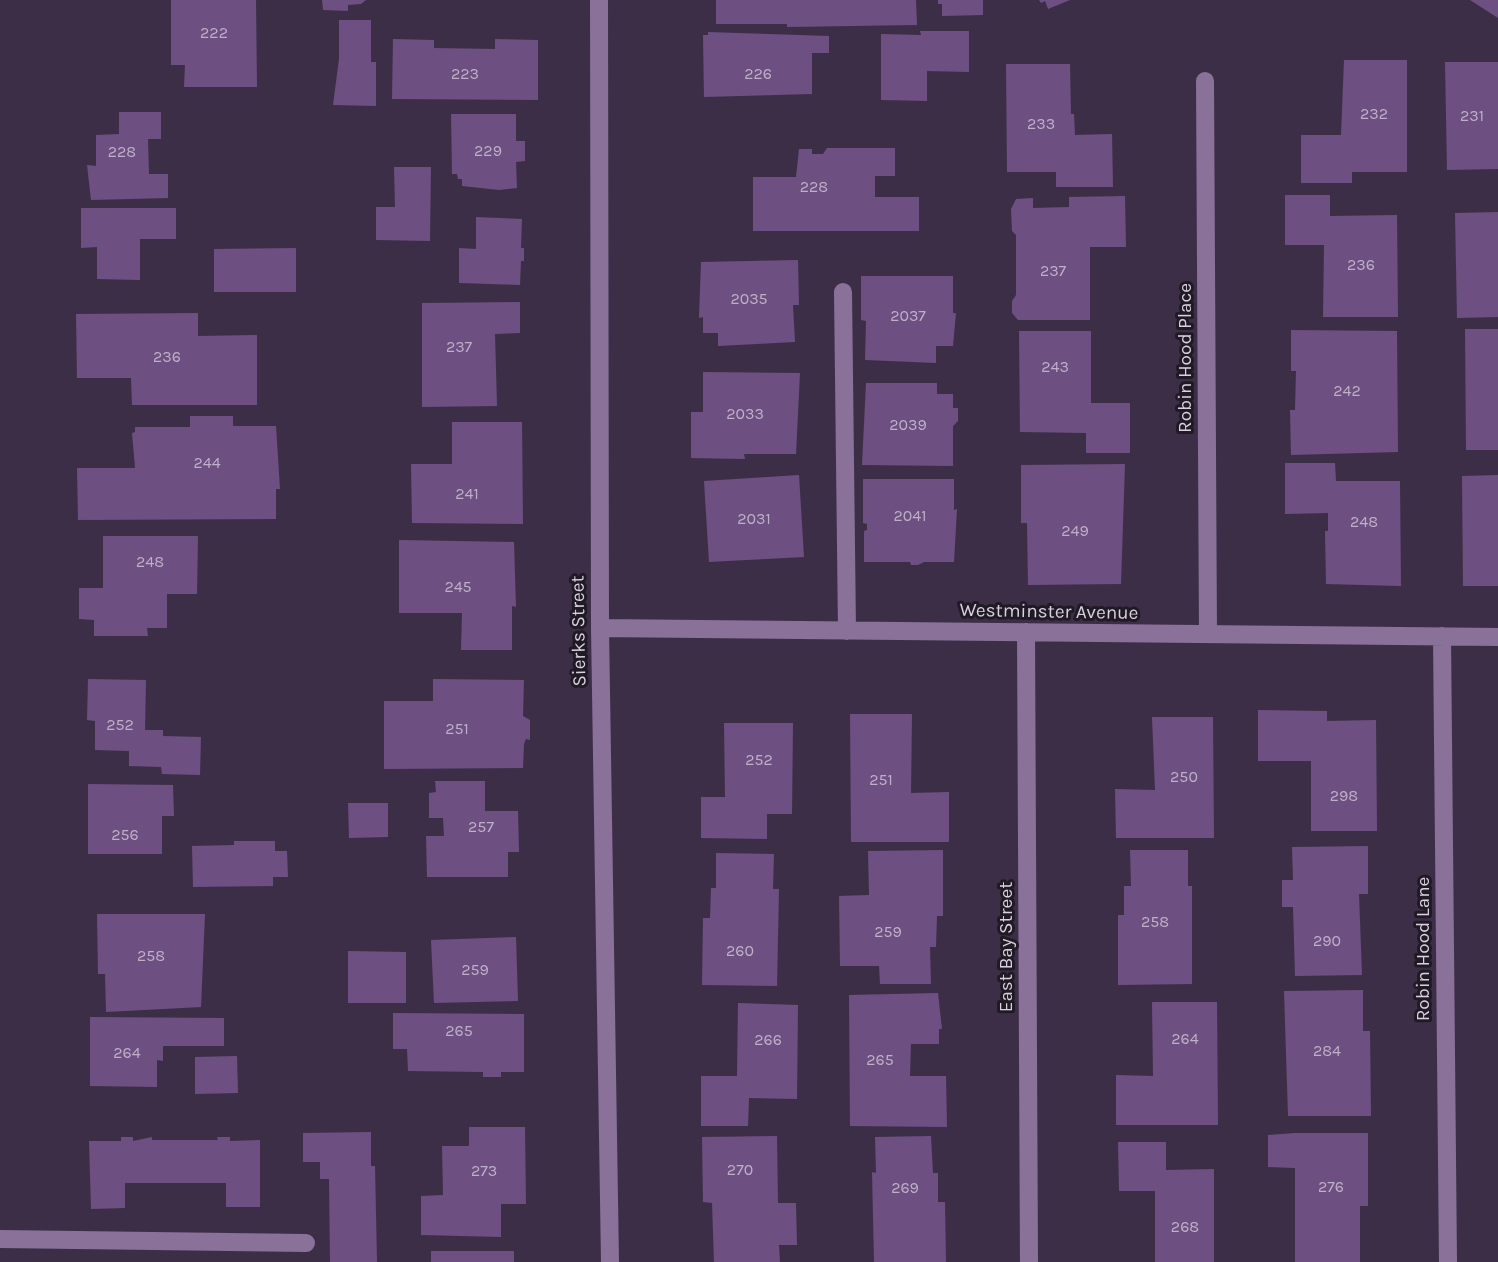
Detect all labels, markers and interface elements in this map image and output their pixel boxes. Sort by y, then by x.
house number: 222 [200,23,228,43]
house number: 223 [451,64,479,84]
house number: 226 [744,64,772,84]
house number: 232 [1360,104,1388,124]
house number: 231 [1460,106,1484,126]
house number: 233 [1027,114,1055,134]
house number: 229 [474,141,502,161]
house number: 228 [108,142,136,162]
house number: 228 [800,177,828,197]
house number: 236 [1347,255,1375,275]
house number: 237 [1040,261,1066,281]
street label: Robin Hood Place [1175,283,1197,433]
house number: 2035 [730,289,768,309]
house number: 2037 [890,306,926,326]
house number: 237 [446,337,472,357]
house number: 236 [153,347,181,367]
house number: 243 [1041,357,1069,377]
house number: 242 [1333,381,1361,401]
house number: 2033 [726,404,764,424]
house number: 2039 [889,415,927,435]
house number: 244 [193,453,221,473]
house number: 241 [455,484,479,504]
house number: 2041 [894,506,926,526]
house number: 2031 [737,509,771,529]
house number: 248 [1350,512,1378,532]
house number: 249 [1061,521,1089,541]
house number: 248 [136,552,164,572]
street label: Sierks Street [567,575,591,687]
house number: 245 [444,577,472,597]
street label: Westminster Avenue [959,599,1139,625]
house number: 252 [106,715,134,735]
house number: 251 [445,719,469,739]
house number: 252 [745,750,773,770]
house number: 250 [1170,767,1198,787]
house number: 251 [869,770,893,790]
house number: 298 [1330,786,1358,806]
house number: 257 [468,817,494,837]
house number: 256 [111,825,139,845]
street label: Robin Hood Lane [1413,877,1435,1021]
street label: East Bay Street [996,882,1018,1012]
house number: 258 [1141,912,1169,932]
house number: 259 [874,922,902,942]
house number: 290 [1313,931,1341,951]
house number: 260 [726,941,754,961]
house number: 258 [137,946,165,966]
house number: 259 [461,960,489,980]
house number: 265 [445,1021,473,1041]
house number: 264 [1171,1029,1199,1049]
house number: 266 [754,1030,782,1050]
house number: 284 [1313,1041,1341,1061]
house number: 264 [113,1043,141,1063]
house number: 265 [866,1050,894,1070]
house number: 270 [727,1160,753,1180]
house number: 273 [471,1161,497,1181]
house number: 276 [1318,1177,1344,1197]
house number: 269 [891,1178,919,1198]
house number: 268 [1171,1217,1199,1237]

